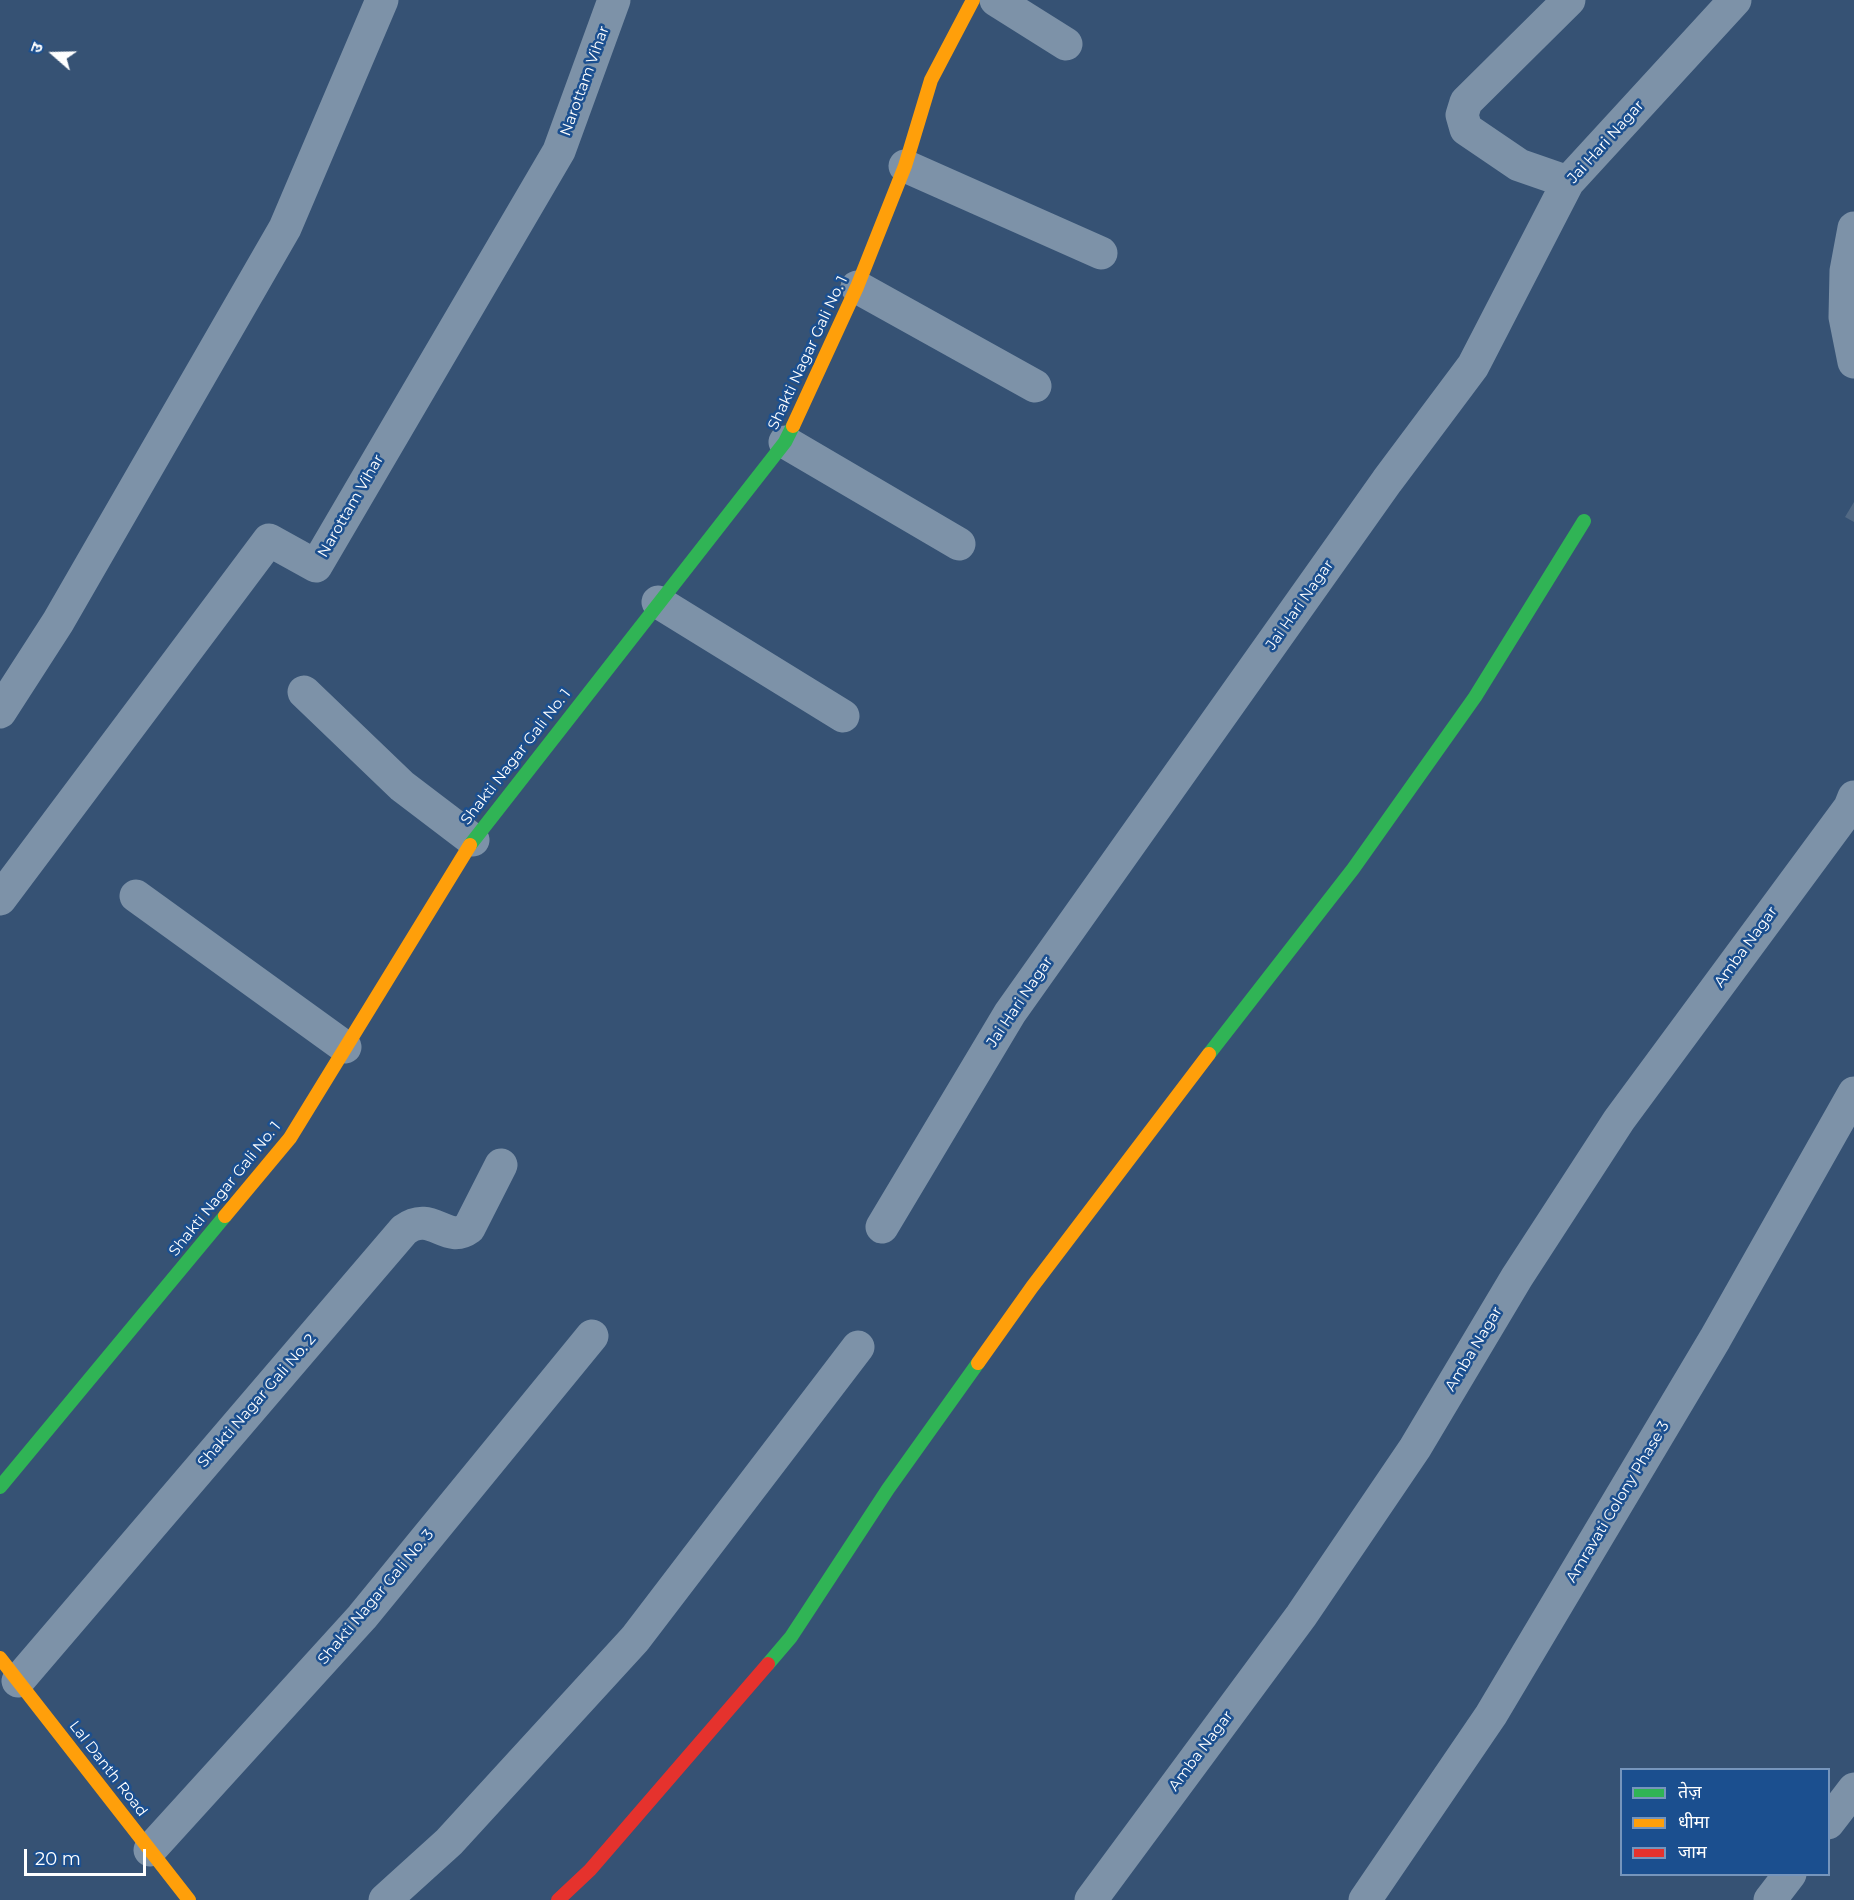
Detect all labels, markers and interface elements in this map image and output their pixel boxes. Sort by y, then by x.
street label: Narottam Vihar [557,23,613,139]
north arrow [24,24,84,84]
text: उ [26,40,47,55]
street label: Jai Hari Nagar [1564,97,1648,187]
street label: Shakti Nagar Gali No. 1 [764,273,852,433]
street label: Narottam Vihar [314,451,388,561]
street label: Jai Hari Nagar [1262,557,1338,653]
street label: Shakti Nagar Gali No. 1 [457,685,575,829]
street label: Amba Nagar [1711,903,1781,991]
street label: Jai Hari Nagar [983,953,1057,1051]
street label: Shakti Nagar Gali No. 1 [165,1118,285,1260]
street label: Amba Nagar [1442,1303,1506,1395]
street label: Shakti Nagar Gali No. 2 [194,1331,320,1471]
street label: Amravati Colony Phase 3 [1563,1418,1673,1586]
street label: Shakti Nagar Gali No. 3 [314,1526,438,1668]
street label: Amba Nagar [1165,1707,1237,1795]
street label: Lal Danth Road [65,1718,151,1820]
legend [1620,1768,1830,1876]
text: तेज़ [1678,1781,1702,1803]
text: धीमा [1678,1811,1709,1833]
scale bar [27,1837,148,1875]
text: जाम [1678,1841,1707,1863]
text: 20 m [35,1848,81,1870]

